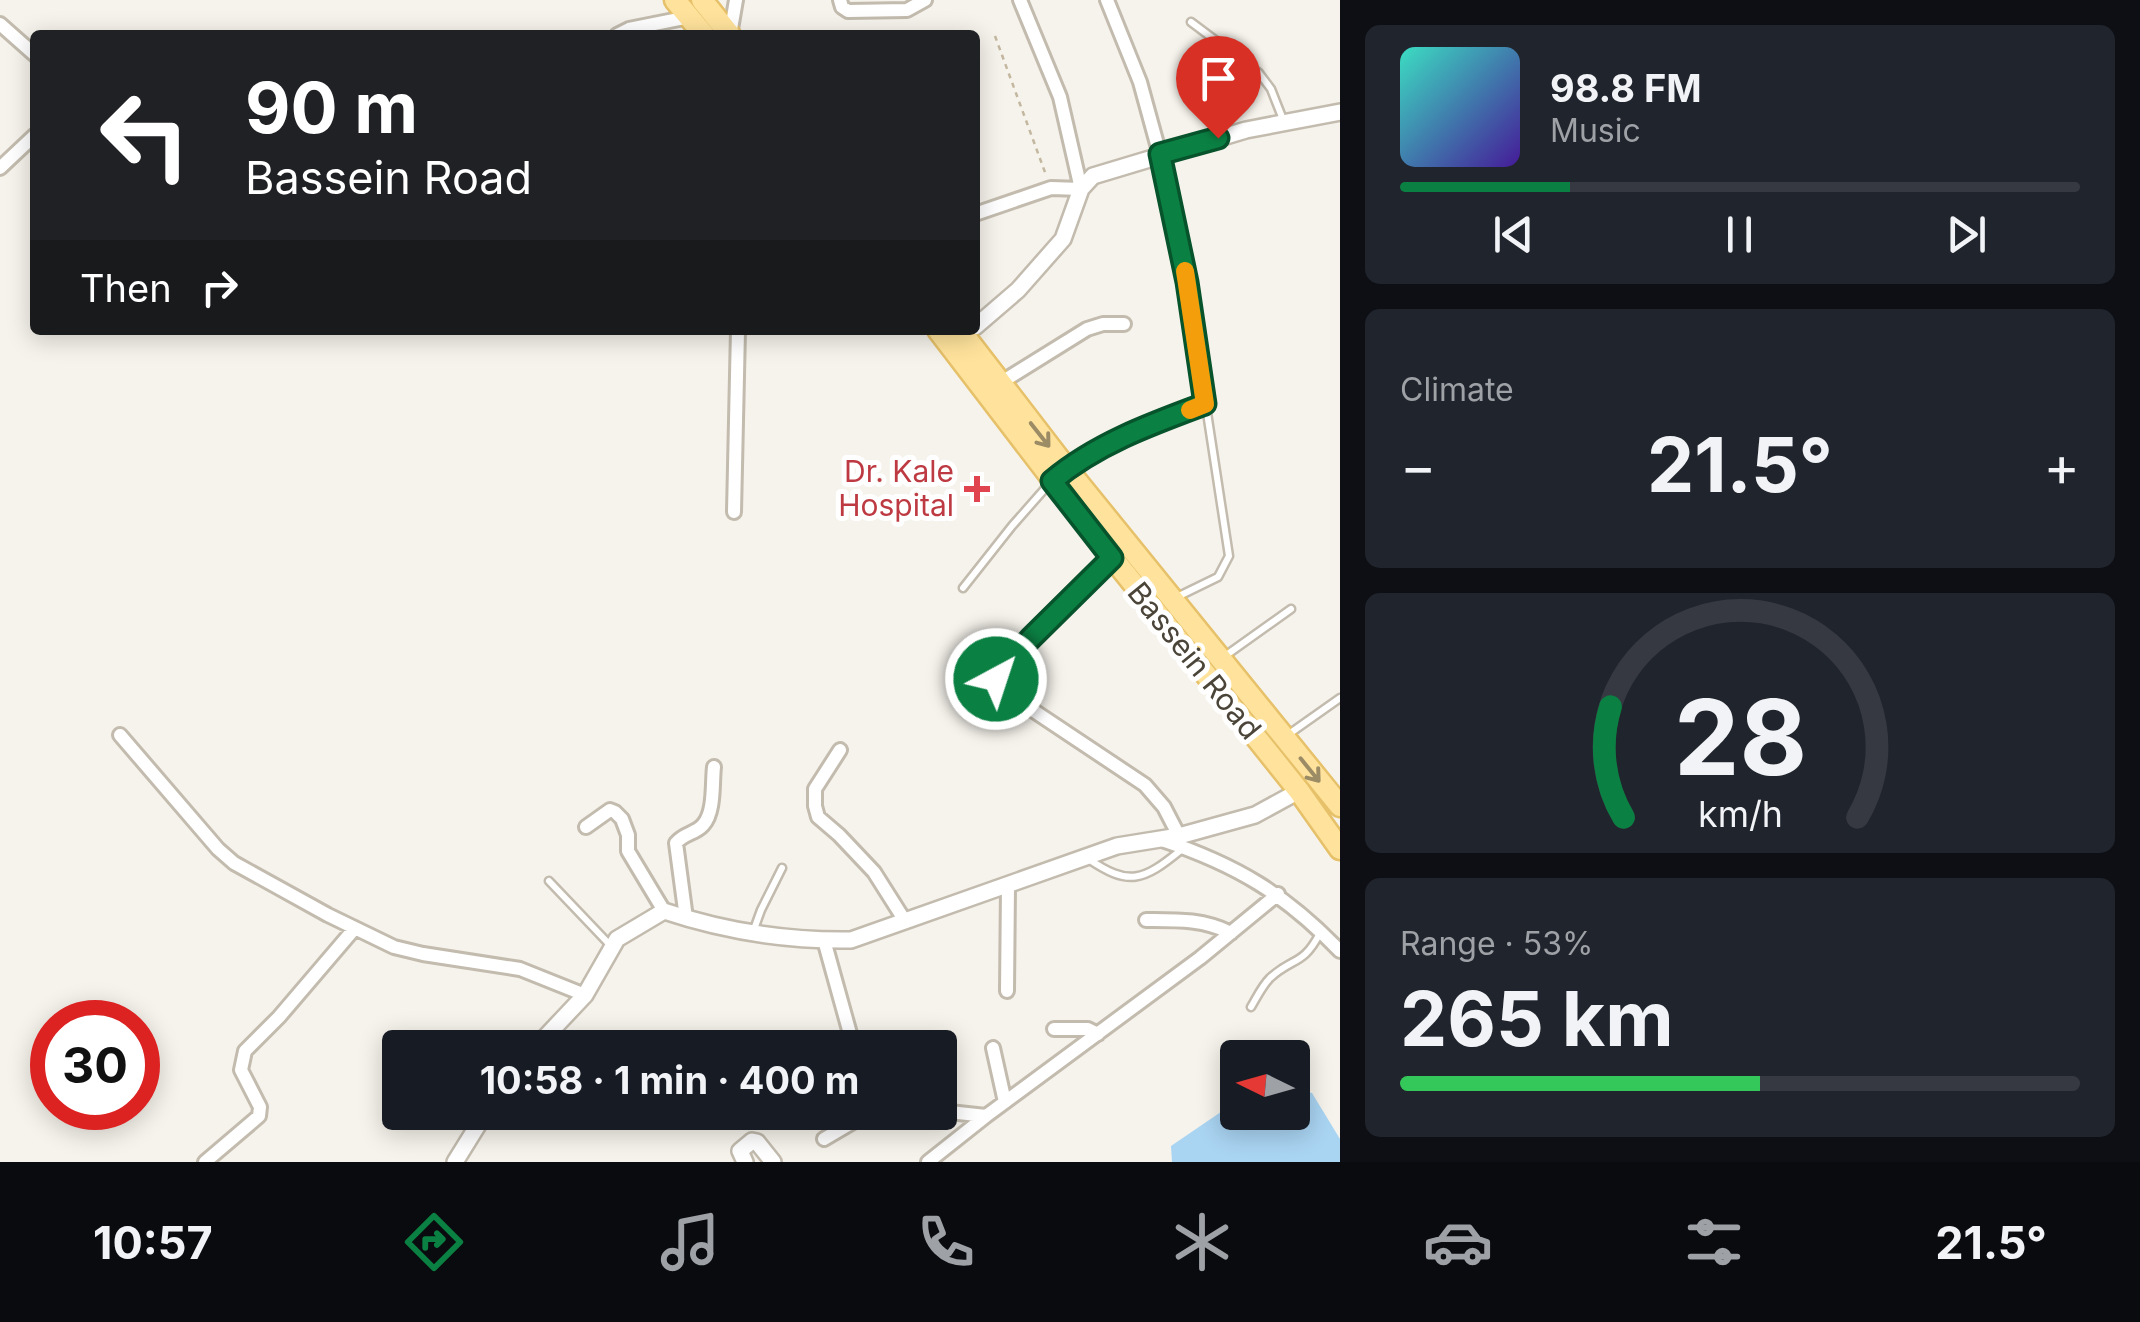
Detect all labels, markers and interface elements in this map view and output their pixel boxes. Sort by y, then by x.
pin [1176,36,1261,139]
icon: arrive [1191,51,1246,106]
text: 90 m [245,65,418,150]
text: 98.8 FM [1550,65,1702,111]
icon: left [80,70,210,200]
text: Music [1550,111,1641,150]
text: Bassein Road [245,150,532,205]
icon: previous [1486,207,1541,262]
icon: pause [1712,207,1767,262]
icon: next [1939,207,1994,262]
icon: right [192,260,247,315]
text: Then [80,265,172,311]
text: Climate [1400,370,1514,409]
text: 21.5° [1647,419,1833,510]
one-way arrow [1030,421,1051,448]
text: − [1400,433,1436,499]
text: + [2044,433,2080,499]
place label: Dr. Kale Hospital [838,453,954,523]
marker: Dr. Kale Hospital [964,476,990,502]
street label: Bassein Road [1121,575,1269,746]
position arrow [944,627,1048,731]
text: 28 [1673,674,1807,800]
one-way arrow [1299,756,1321,782]
text: km/h [1698,792,1782,836]
text: Range · 53% [1400,924,1593,963]
text: 265 km [1400,973,1674,1064]
speed limit sign: 30 [30,1000,160,1130]
north arrow [1220,1040,1310,1130]
map controls [1220,1040,1310,1130]
text: 10:58 · 1 min · 400 m [480,1057,859,1103]
icon: directions [399,1207,469,1277]
icon: music [655,1207,725,1277]
icon: phone [911,1207,981,1277]
icon: climate [1167,1207,1237,1277]
icon: car [1423,1207,1493,1277]
icon: filters [1679,1207,1749,1277]
text: 10:57 [93,1215,213,1270]
text: 21.5° [1935,1215,2047,1270]

